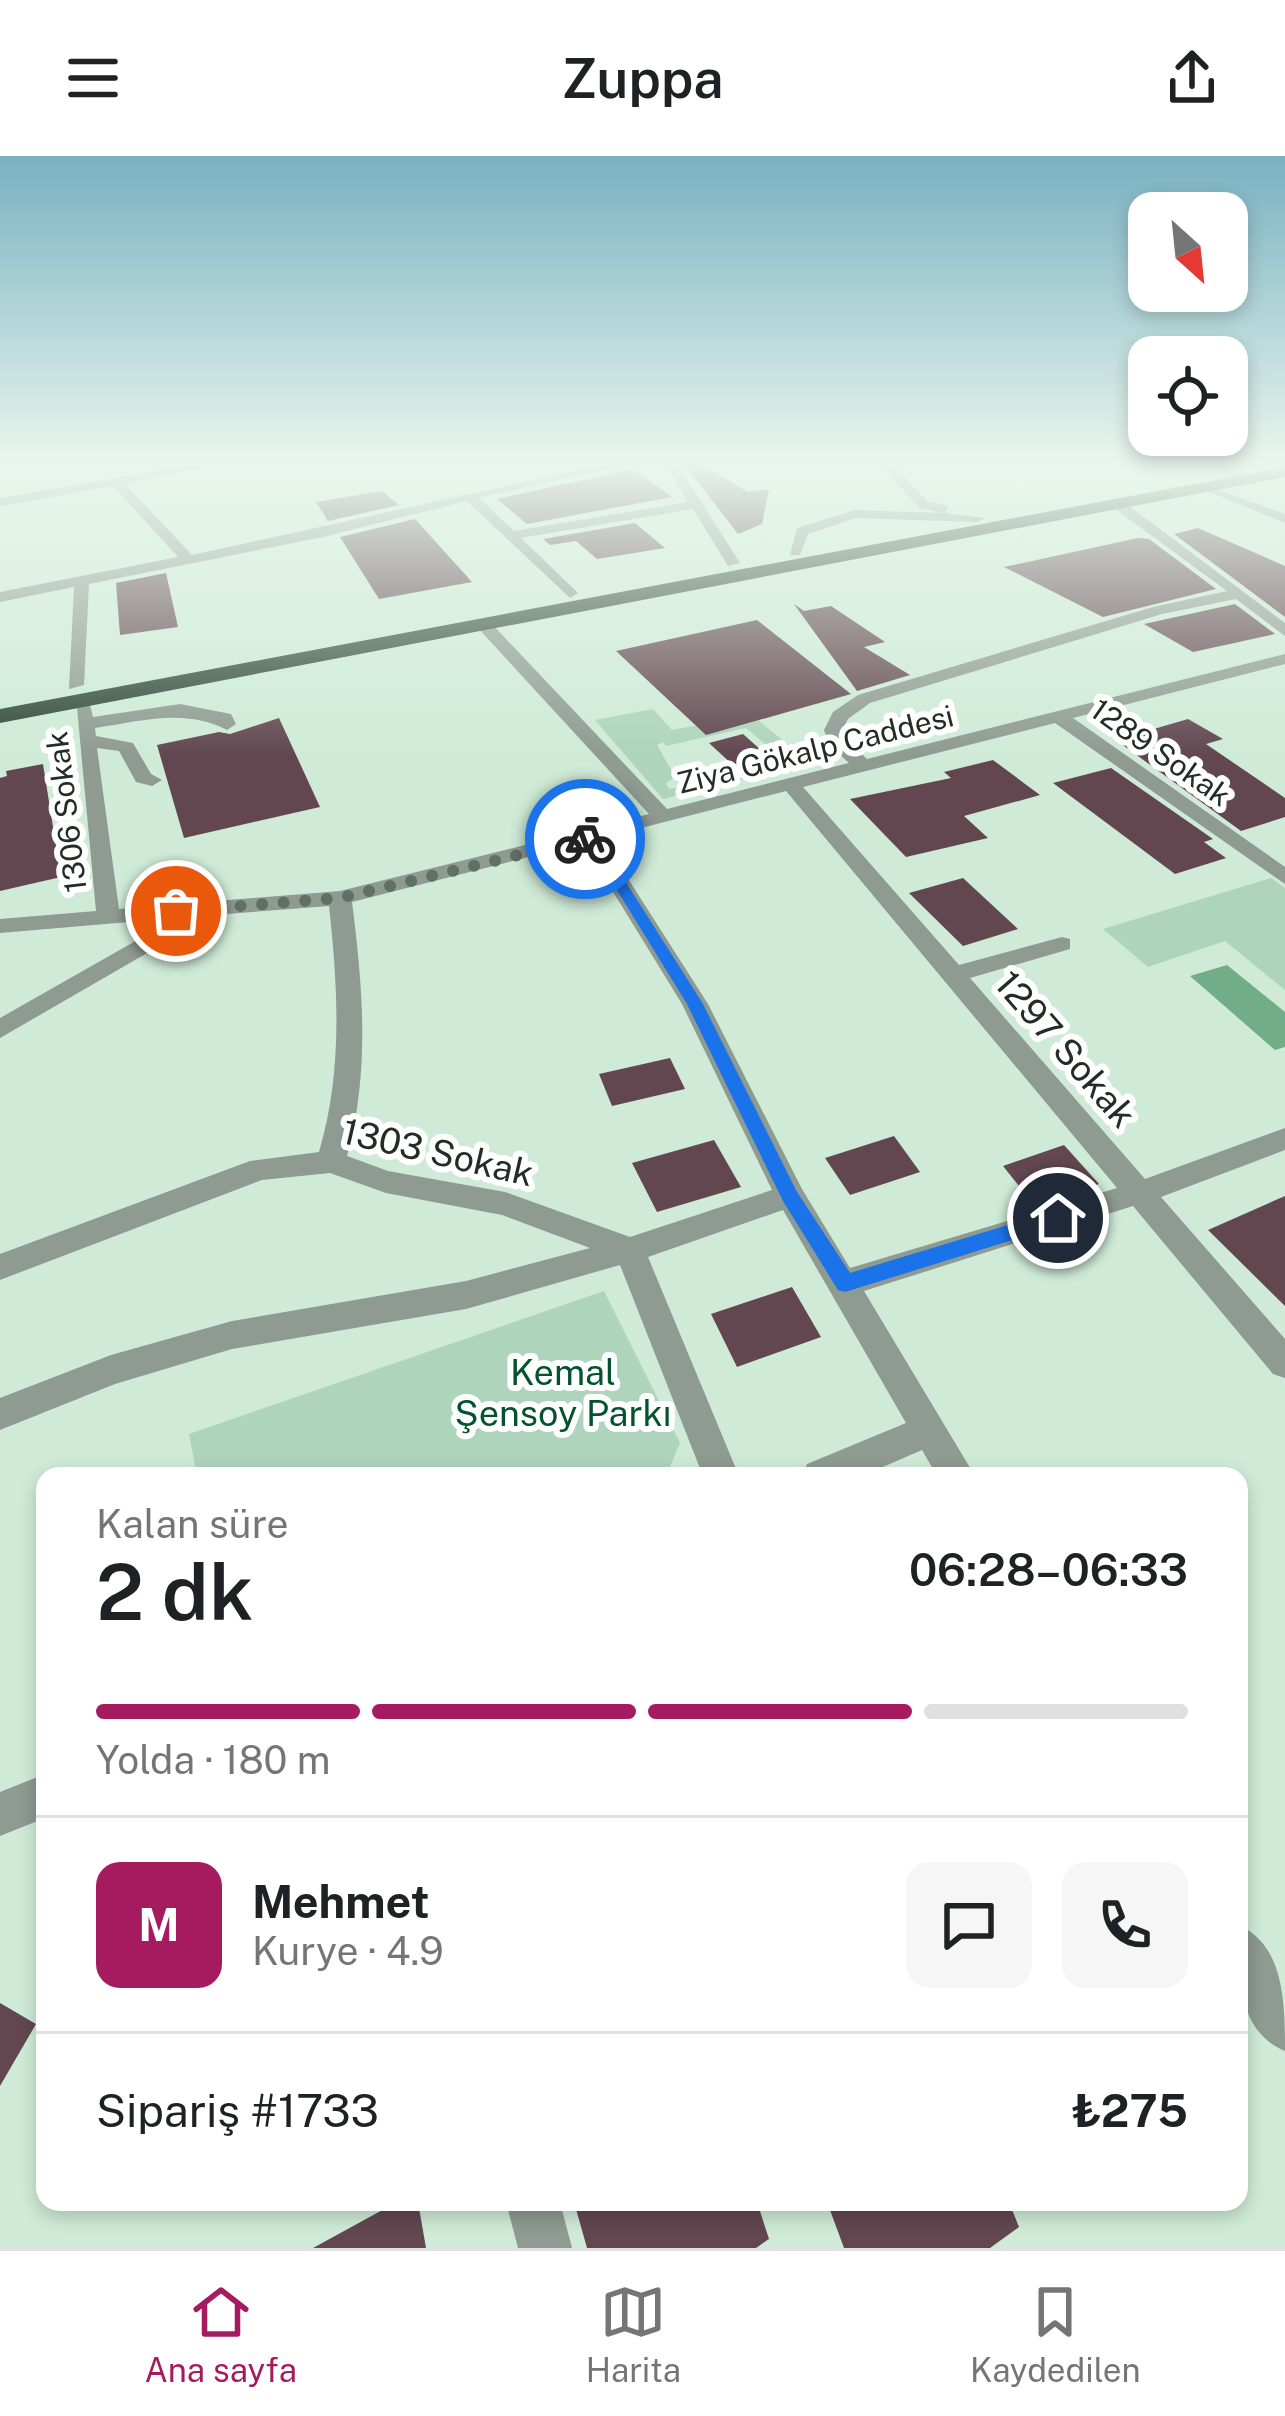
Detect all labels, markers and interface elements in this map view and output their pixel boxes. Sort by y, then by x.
icon: menu [60,45,126,111]
icon: share [1159,45,1225,111]
text: Zuppa [561,47,724,110]
north arrow [1128,192,1248,312]
map controls [1128,192,1248,456]
button: locate [1128,336,1248,456]
street label: 1289 Sokak [1084,691,1238,813]
street label: Ziya Gökalp Caddesi [673,697,957,801]
street label: 1306 Sokak [38,729,94,895]
courier [525,779,645,899]
icon: bike [552,806,618,872]
pin [125,860,227,962]
icon: bag [143,878,209,944]
street label: 1297 Sokak [987,963,1145,1135]
street label: 1303 Sokak [338,1110,538,1194]
pin [1007,1167,1109,1269]
icon: home [1025,1185,1091,1251]
park label: Kemal Şensoy Parkı [455,1351,671,1434]
text: Kalan süre [96,1501,289,1547]
text: 06:28–06:33 [909,1543,1188,1596]
text: 2 dk [96,1546,254,1638]
text: Yolda · 180 m [96,1737,331,1783]
button: chat [906,1862,1032,1988]
button: phone [1062,1862,1188,1988]
text: Mehmet [252,1875,430,1928]
text: M [138,1898,180,1951]
text: Kurye · 4.9 [252,1928,444,1974]
text: Sipariş #1733 [96,2084,379,2137]
text: ₺275 [1071,2084,1188,2137]
tab: Ana sayfa [144,2279,297,2389]
tab: Harita [586,2279,681,2389]
tab: Kaydedilen [970,2279,1141,2389]

